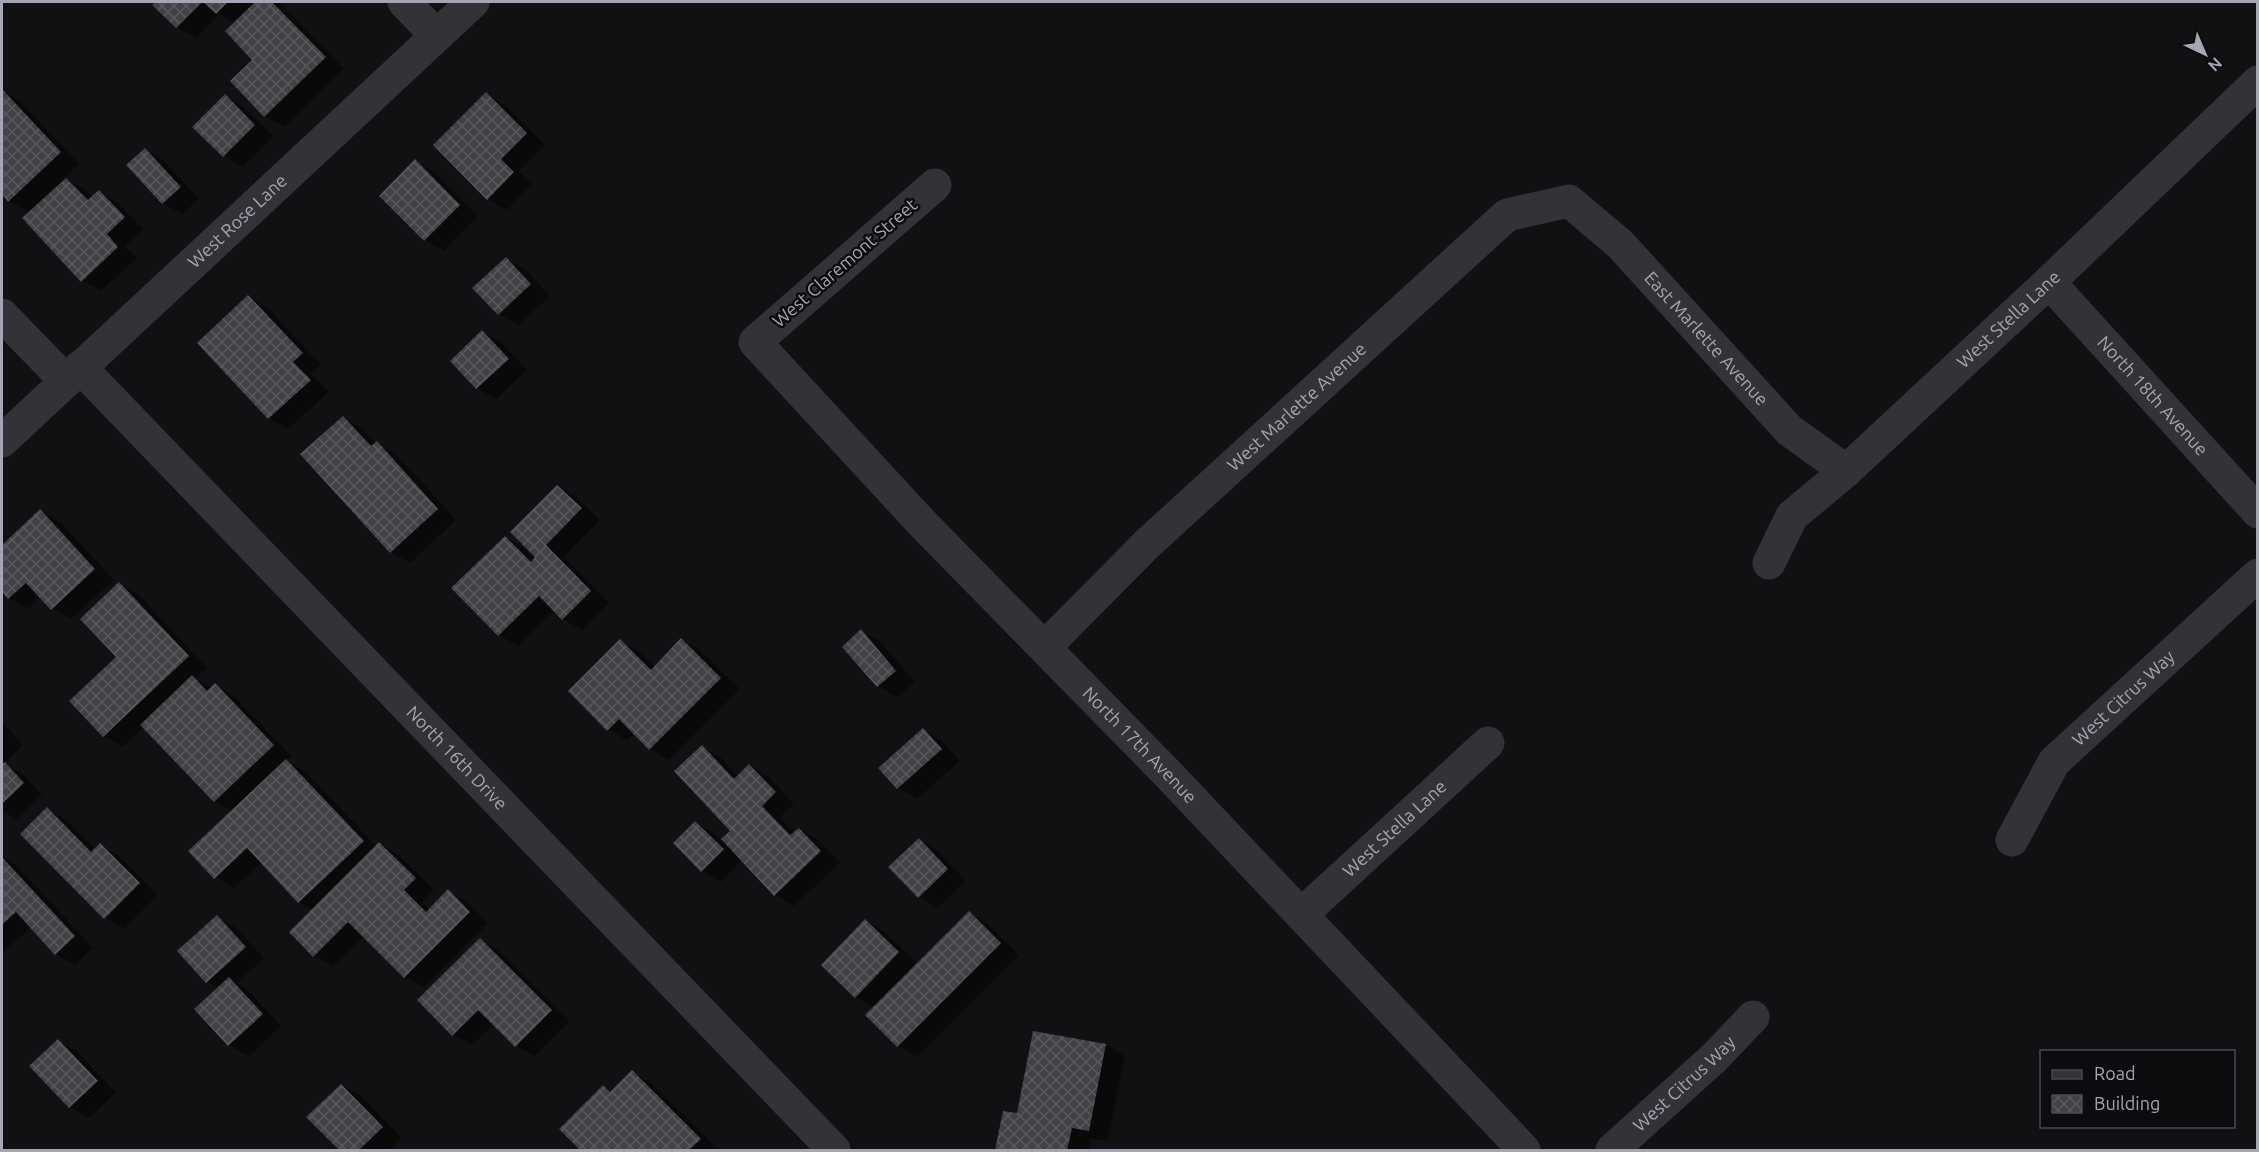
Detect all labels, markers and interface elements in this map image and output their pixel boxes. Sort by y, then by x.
north arrow [2175,24,2235,84]
text: N [2205,54,2226,75]
street label: West Rose Lane [183,170,290,272]
street label: West Claremont Street [768,194,921,330]
street label: West Stella Lane [1952,266,2064,371]
street label: East Marlette Avenue [1641,267,1773,409]
street label: North 18th Avenue [2094,332,2213,459]
street label: West Marlette Avenue [1223,338,1370,475]
street label: West Citrus Way [2068,646,2178,749]
street label: North 17th Avenue [1079,682,1201,807]
street label: North 16th Drive [403,701,512,813]
street label: West Stella Lane [1338,776,1450,880]
street label: West Citrus Way [1629,1031,1739,1135]
legend [2040,1050,2235,1128]
text: Road [2094,1063,2136,1083]
text: Building [2094,1093,2160,1113]

